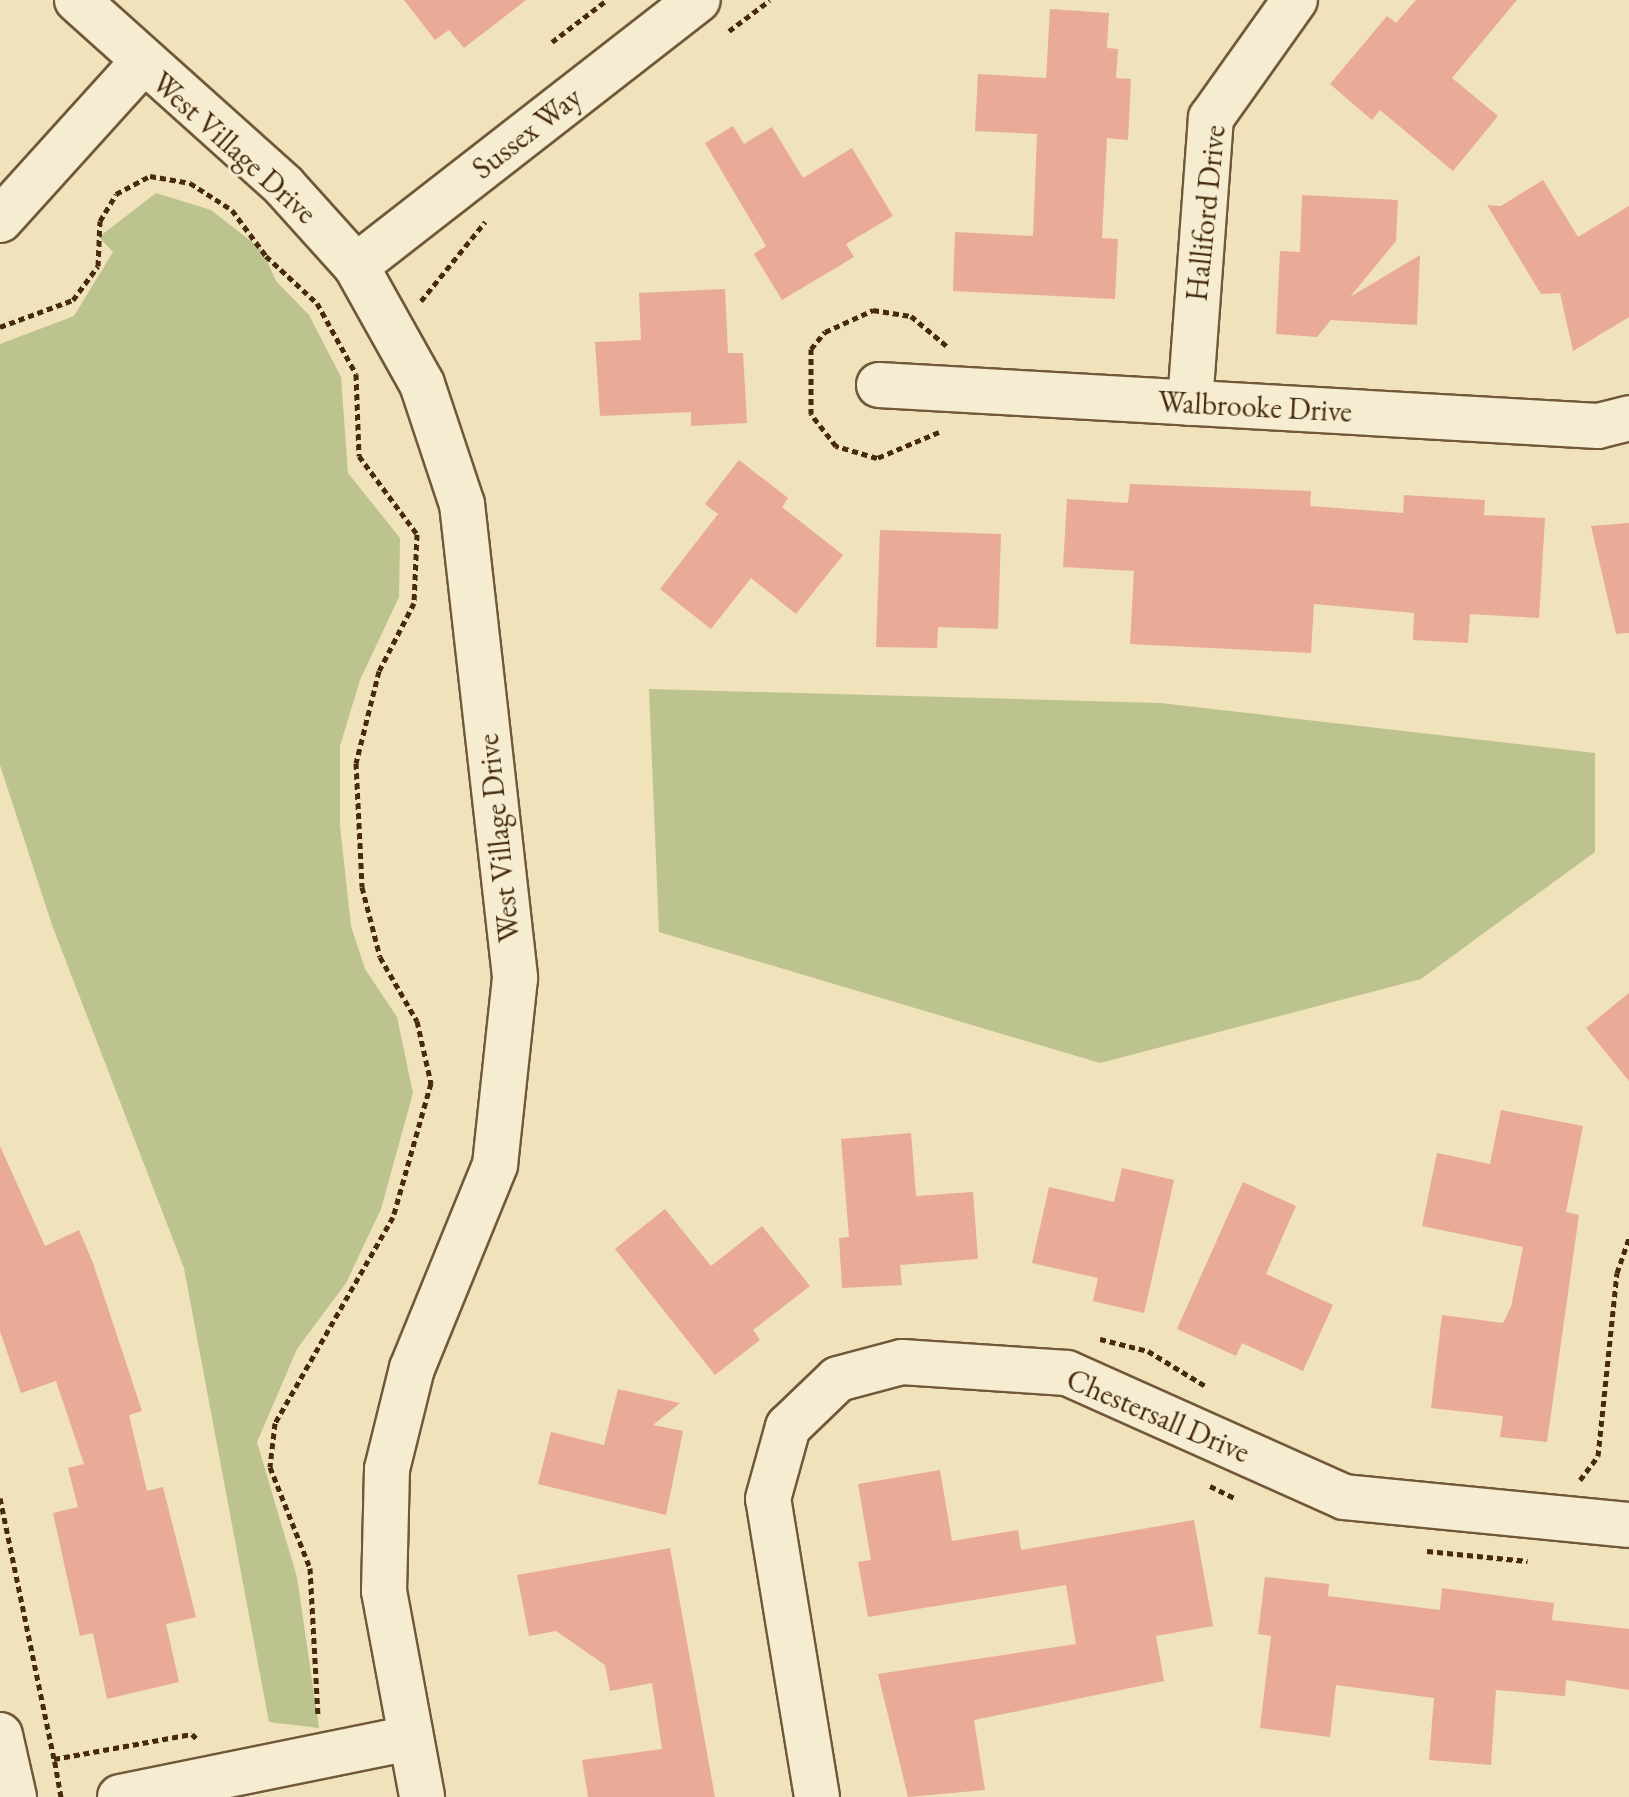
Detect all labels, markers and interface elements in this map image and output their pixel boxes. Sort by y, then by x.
street label: West Village Drive [144,65,324,231]
street label: Sussex Way [465,79,589,187]
street label: Halliford Drive [1179,123,1233,303]
street label: Walbrooke Drive [1157,384,1353,430]
street label: West Village Drive [470,732,528,944]
street label: Chestersall Drive [1061,1361,1255,1471]

